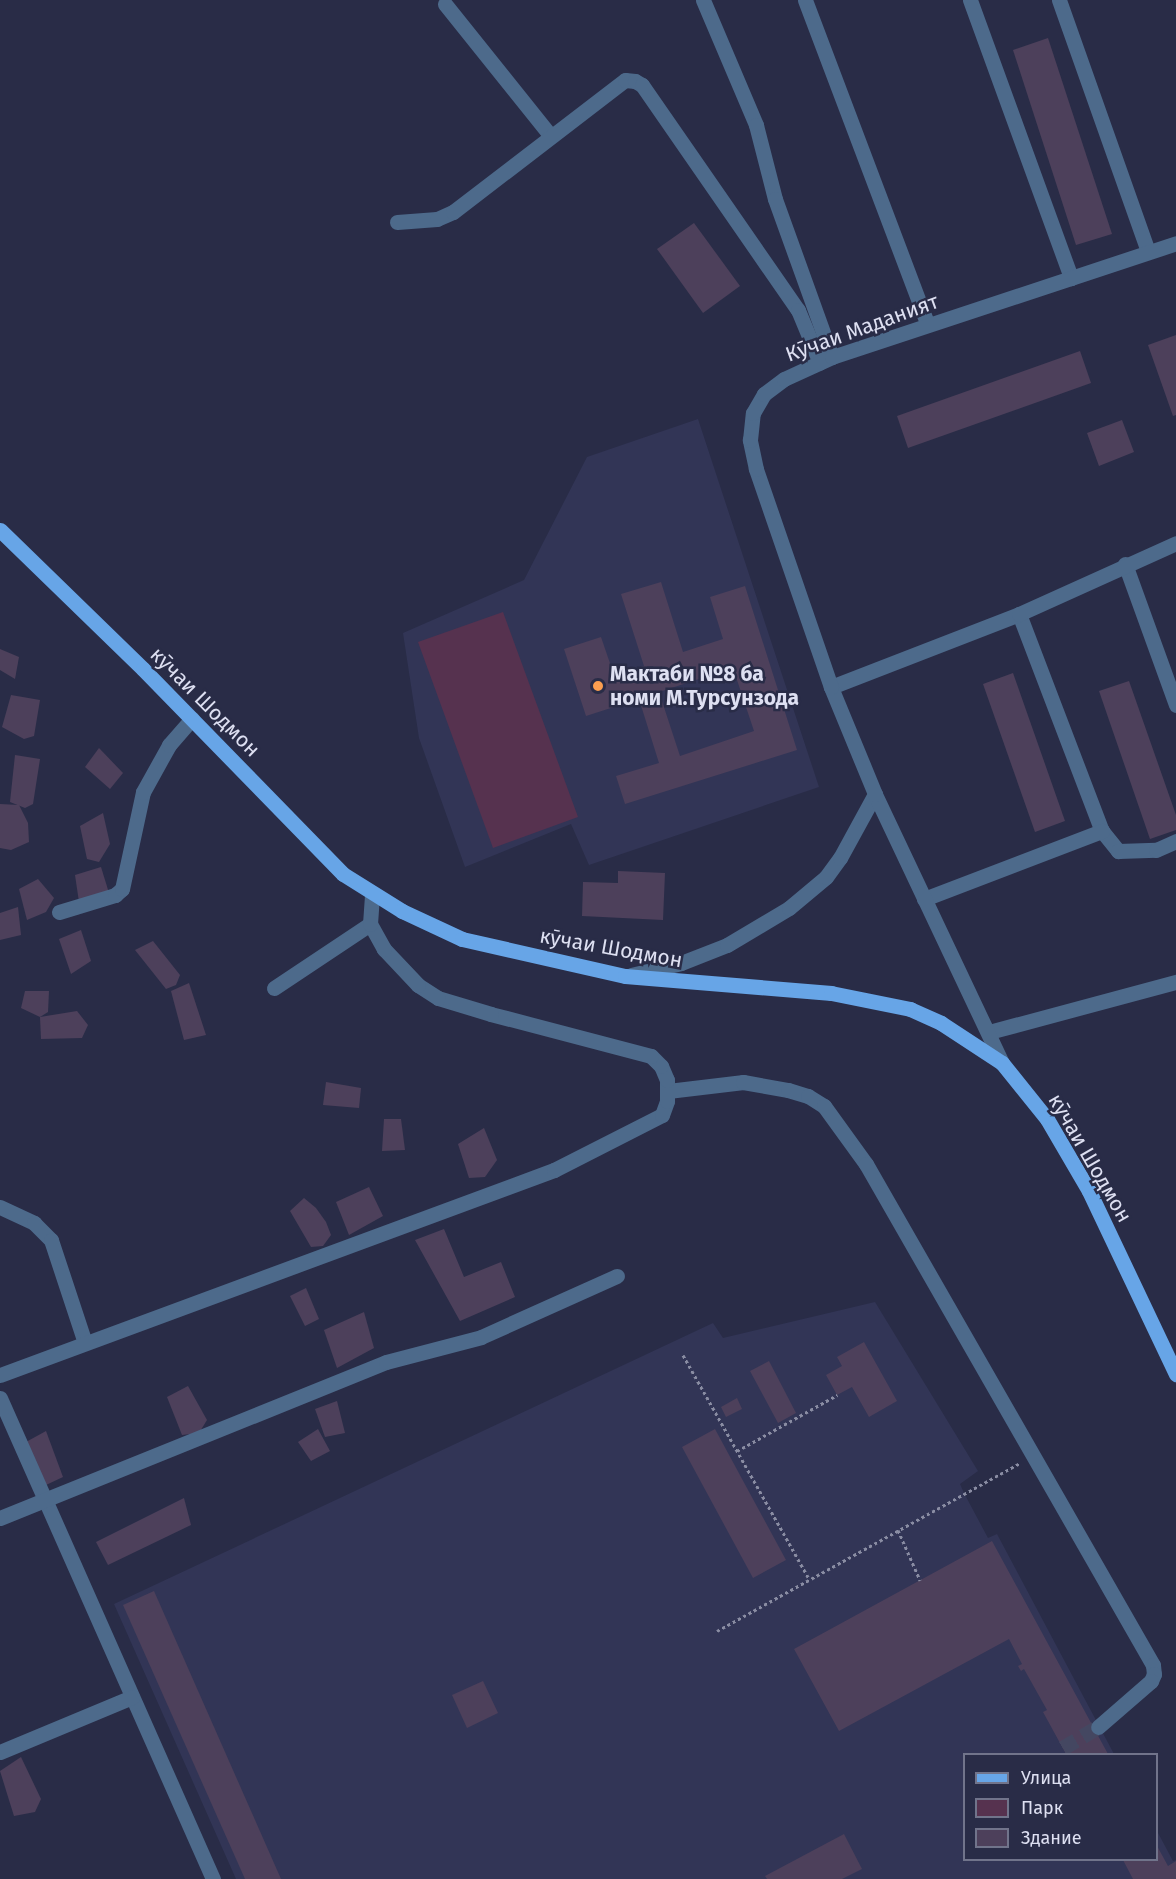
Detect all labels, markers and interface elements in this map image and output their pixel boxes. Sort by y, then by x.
street label: Кӯчаи Маданият [782,289,942,367]
street label: кӯчаи Шодмон [145,642,265,762]
place label: Мактаби №8 ба номи М.Турсунзода [610,661,799,711]
marker: Мактаби №8 ба номи М.Турсунзода [591,679,605,693]
street label: кӯчаи Шодмон [538,923,684,973]
street label: кӯчаи Шодмон [1043,1089,1137,1227]
legend [963,1753,1158,1861]
text: Улица [1021,1767,1071,1789]
text: Парк [1021,1797,1063,1819]
text: Здание [1021,1827,1082,1849]

